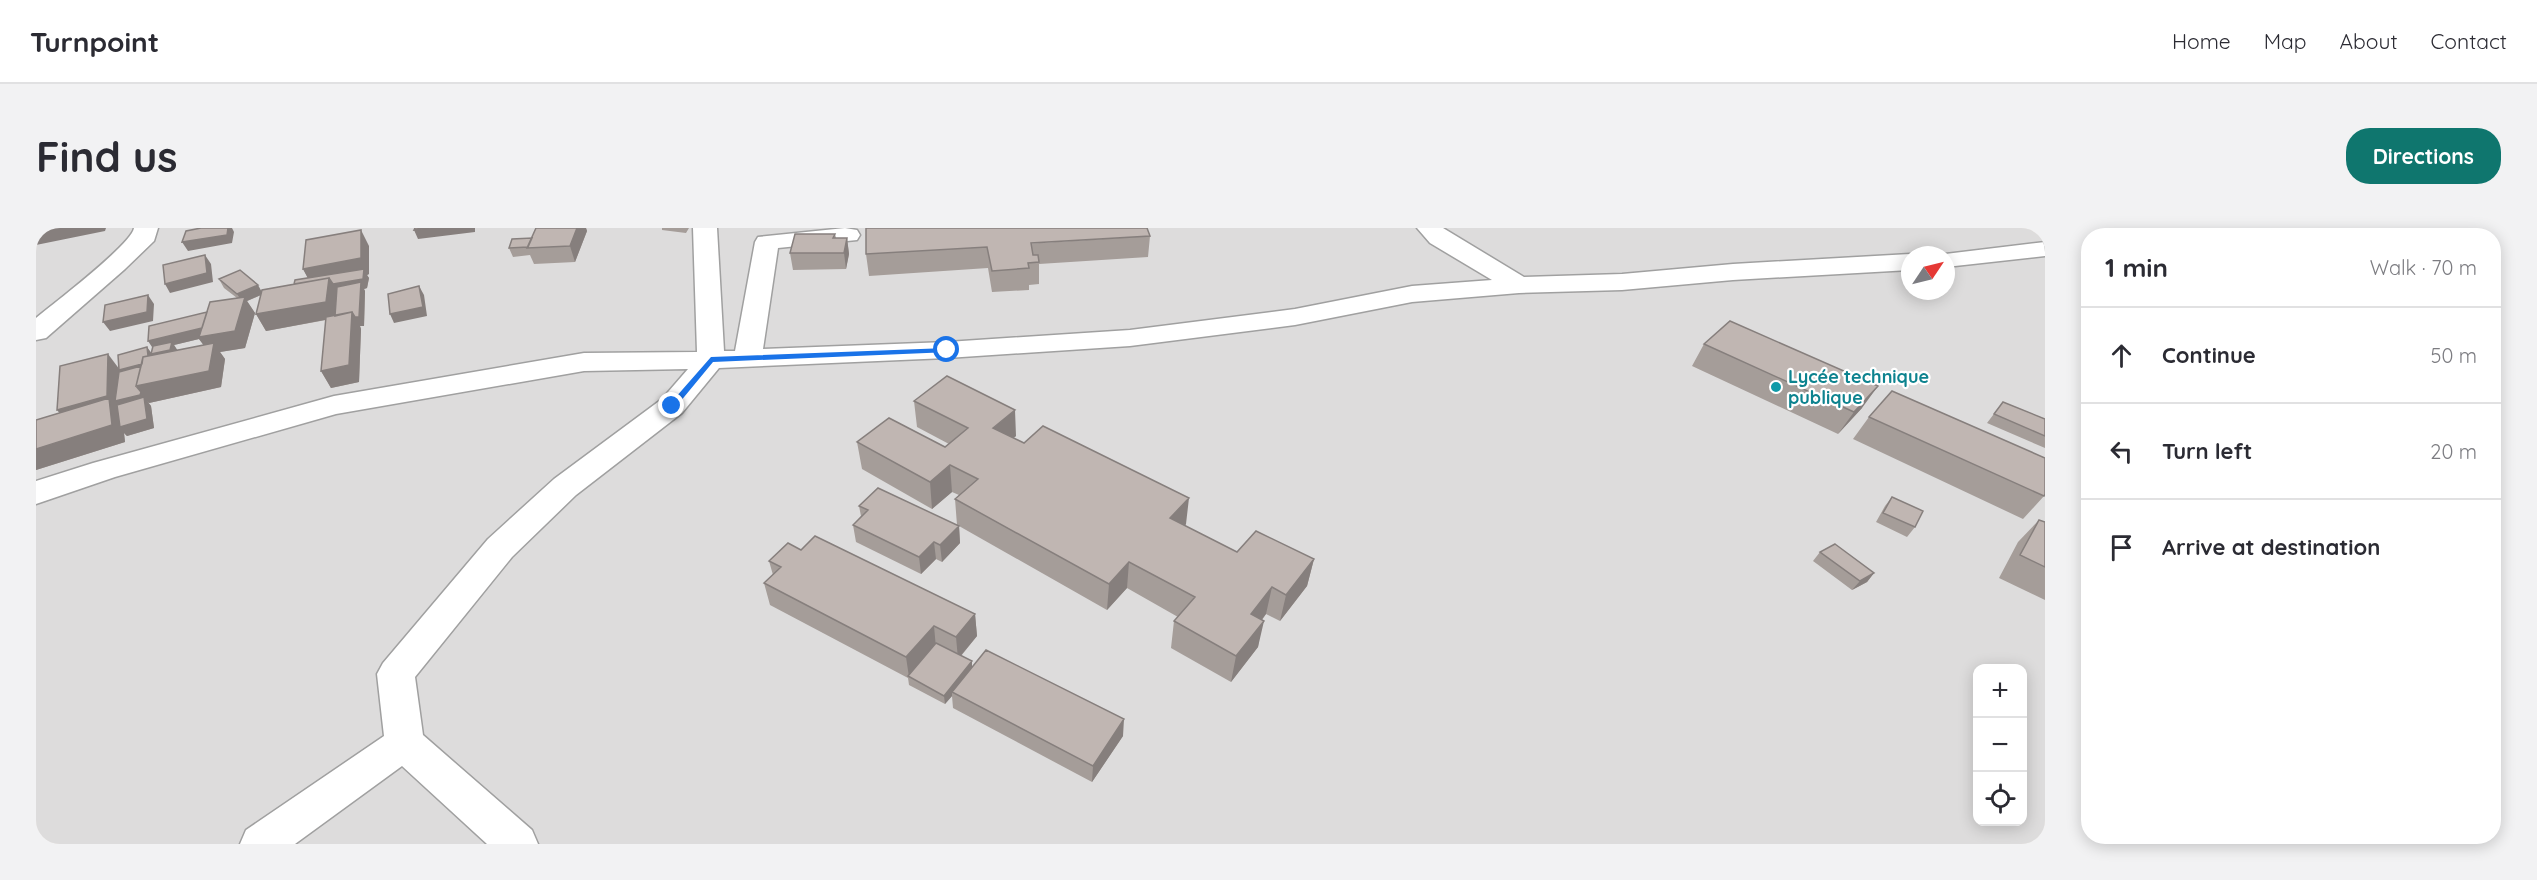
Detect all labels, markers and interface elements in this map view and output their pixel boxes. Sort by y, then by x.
text: Turnpoint [30,24,159,59]
text: Home [2172,28,2231,54]
text: Map [2264,28,2307,54]
text: About [2340,28,2398,54]
text: Contact [2431,28,2507,54]
button: Directions [2346,128,2501,184]
text: Find us [36,130,178,183]
north arrow [1901,246,1955,300]
text: 1 min [2105,251,2168,284]
text: Walk · 70 m [2370,255,2477,280]
route start [933,336,959,362]
icon: ahead [2105,339,2138,372]
text: Continue [2162,341,2256,369]
text: 50 m [2431,343,2477,368]
place label: Lycée technique publique [1788,365,1929,409]
marker: Lycée technique publique [1769,380,1783,394]
route end [658,392,684,418]
icon: left [2105,435,2138,468]
text: Turn left [2162,437,2252,465]
text: 20 m [2430,439,2477,464]
icon: arrive [2105,531,2138,564]
text: Arrive at destination [2162,533,2380,561]
map controls [1973,664,2027,826]
button: + [1973,664,2027,718]
button: − [1973,718,2027,772]
button: locate [1973,772,2027,826]

